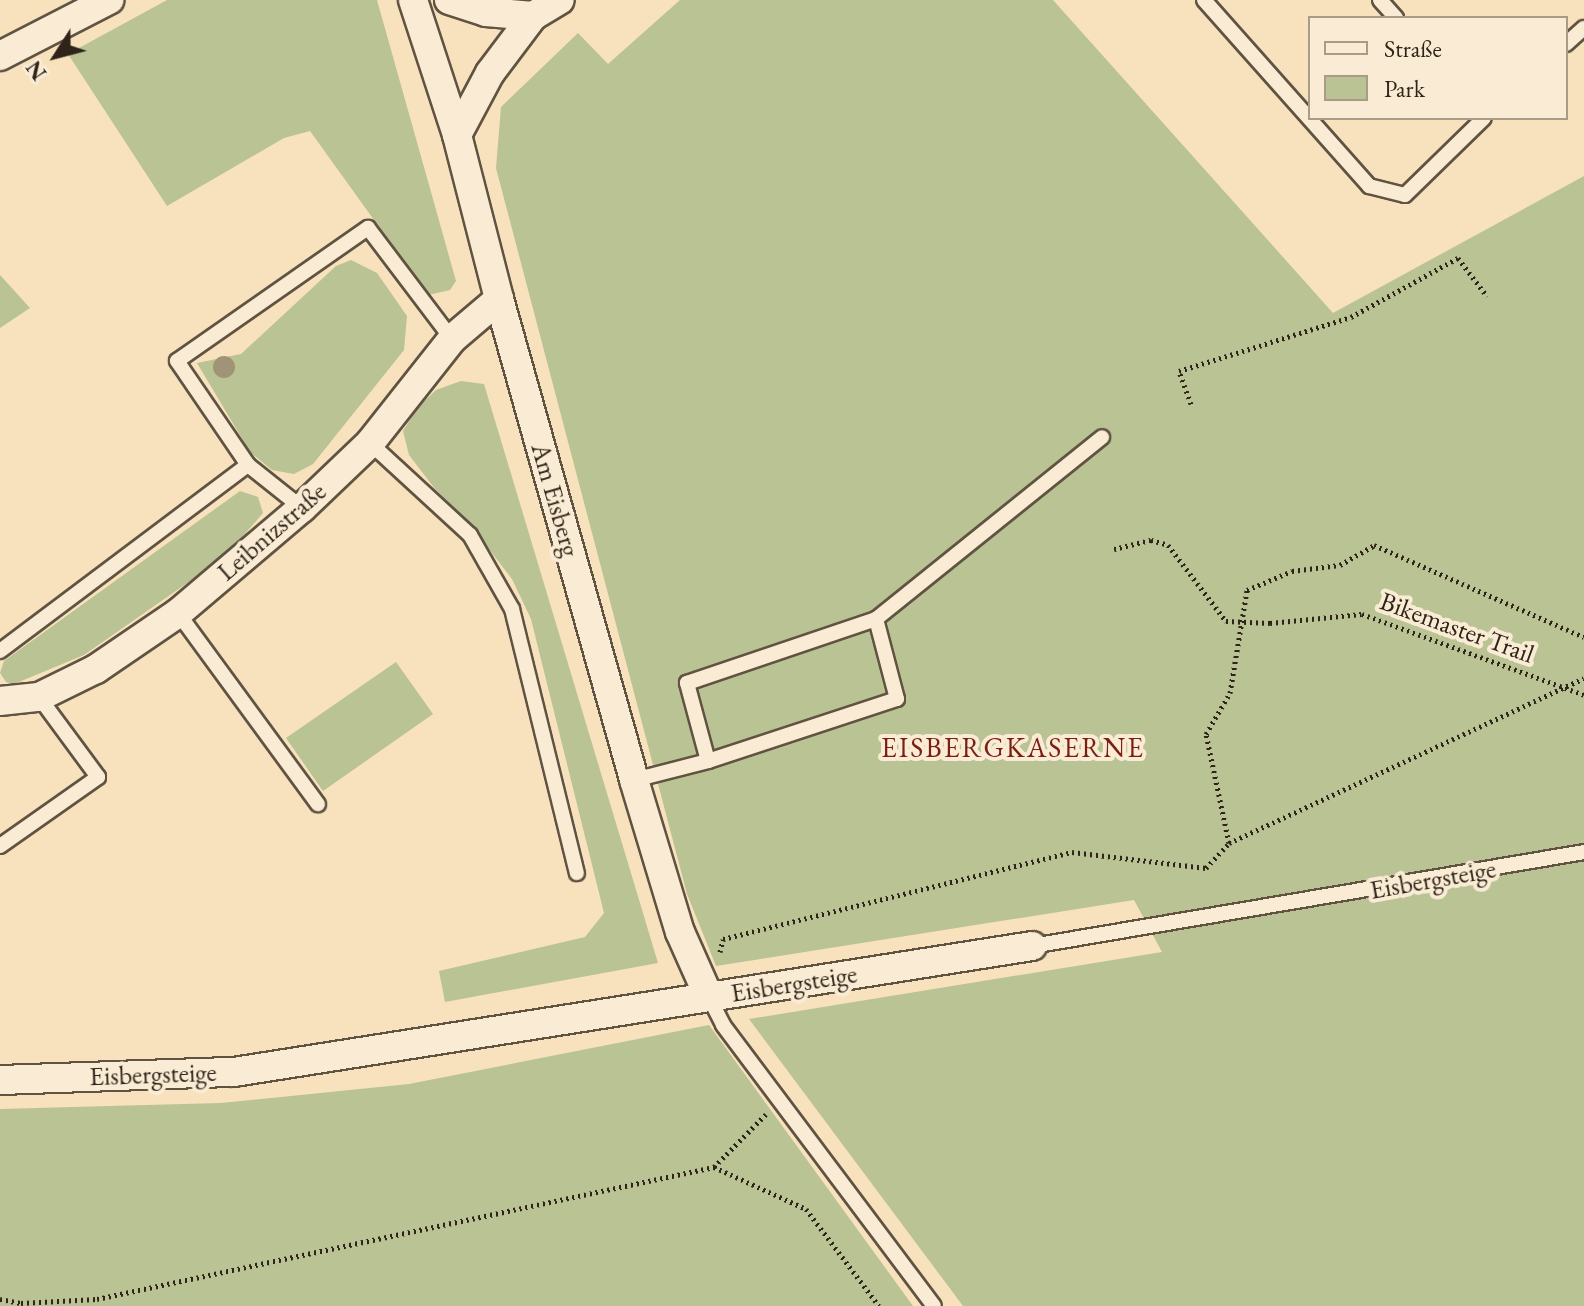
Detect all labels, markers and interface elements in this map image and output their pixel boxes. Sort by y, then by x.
north arrow [16,16,96,96]
legend [1308,16,1568,120]
text: Straße [1384,33,1442,64]
text: N [19,55,53,86]
text: Park [1384,73,1425,104]
street label: Am Eisberg [524,440,586,560]
street label: Leibnizstraße [211,476,333,588]
street label: Bikemaster Trail [1376,586,1538,670]
district label: EISBERGKASERNE [881,730,1145,764]
street label: Eisbergsteige [1368,854,1498,906]
street label: Eisbergsteige [729,959,859,1009]
street label: Eisbergsteige [89,1057,217,1093]

